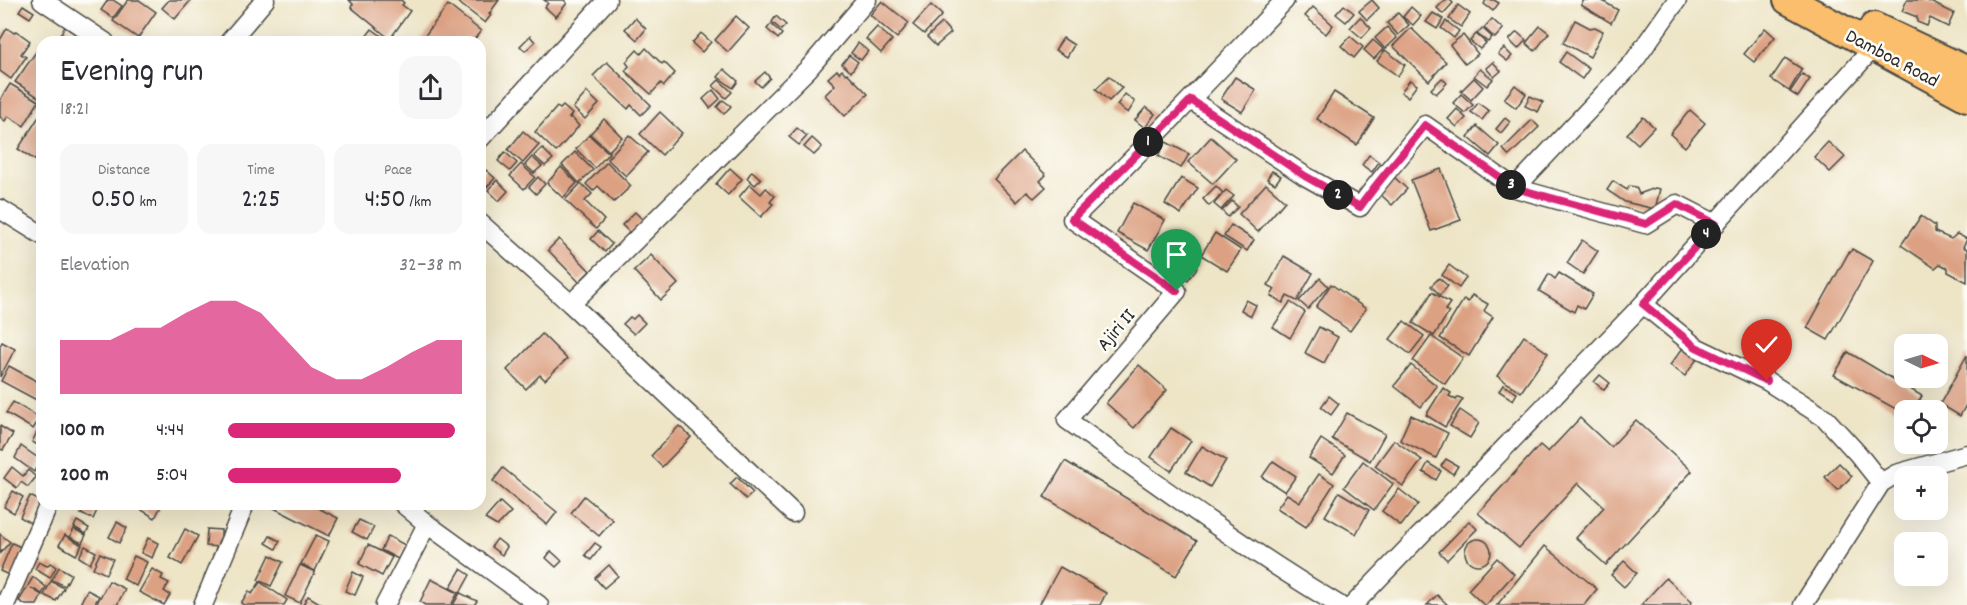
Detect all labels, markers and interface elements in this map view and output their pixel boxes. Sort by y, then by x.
street label: Damboa Road [1840,23,1943,96]
text: Evening run [60,50,204,97]
button: share [399,56,462,119]
text: 18:21 [60,96,89,124]
pin: 1 [1133,127,1163,157]
text: 1 [1146,130,1150,153]
text: Distance [98,159,150,182]
text: Time [247,159,275,182]
text: Pace [384,159,412,182]
pin: 3 [1496,170,1526,200]
text: 3 [1507,173,1515,196]
pin: 2 [1323,180,1353,210]
text: 0.50 [91,182,136,219]
text: 2:25 [241,182,281,219]
text: 4:50 [364,182,406,219]
text: 2 [1335,183,1342,206]
text: km [136,191,157,214]
text: /km [406,191,432,214]
pin: 4 [1691,219,1721,249]
text: 4 [1703,222,1709,245]
pin [1151,229,1202,291]
icon: arrive [1160,238,1193,271]
text: Elevation [60,252,130,280]
text: 32–38 m [399,252,462,280]
street label: Ajiri II [1091,304,1143,358]
pin [1741,319,1792,381]
icon: check [1750,328,1783,361]
north arrow [1894,334,1948,388]
map controls [1894,334,1948,586]
button: locate [1894,400,1948,454]
text: 100 m [60,417,105,445]
text: 4:44 [156,417,184,445]
text: 200 m [60,462,109,490]
text: 5:04 [156,462,188,490]
button: + [1894,466,1948,520]
button: − [1894,532,1948,586]

